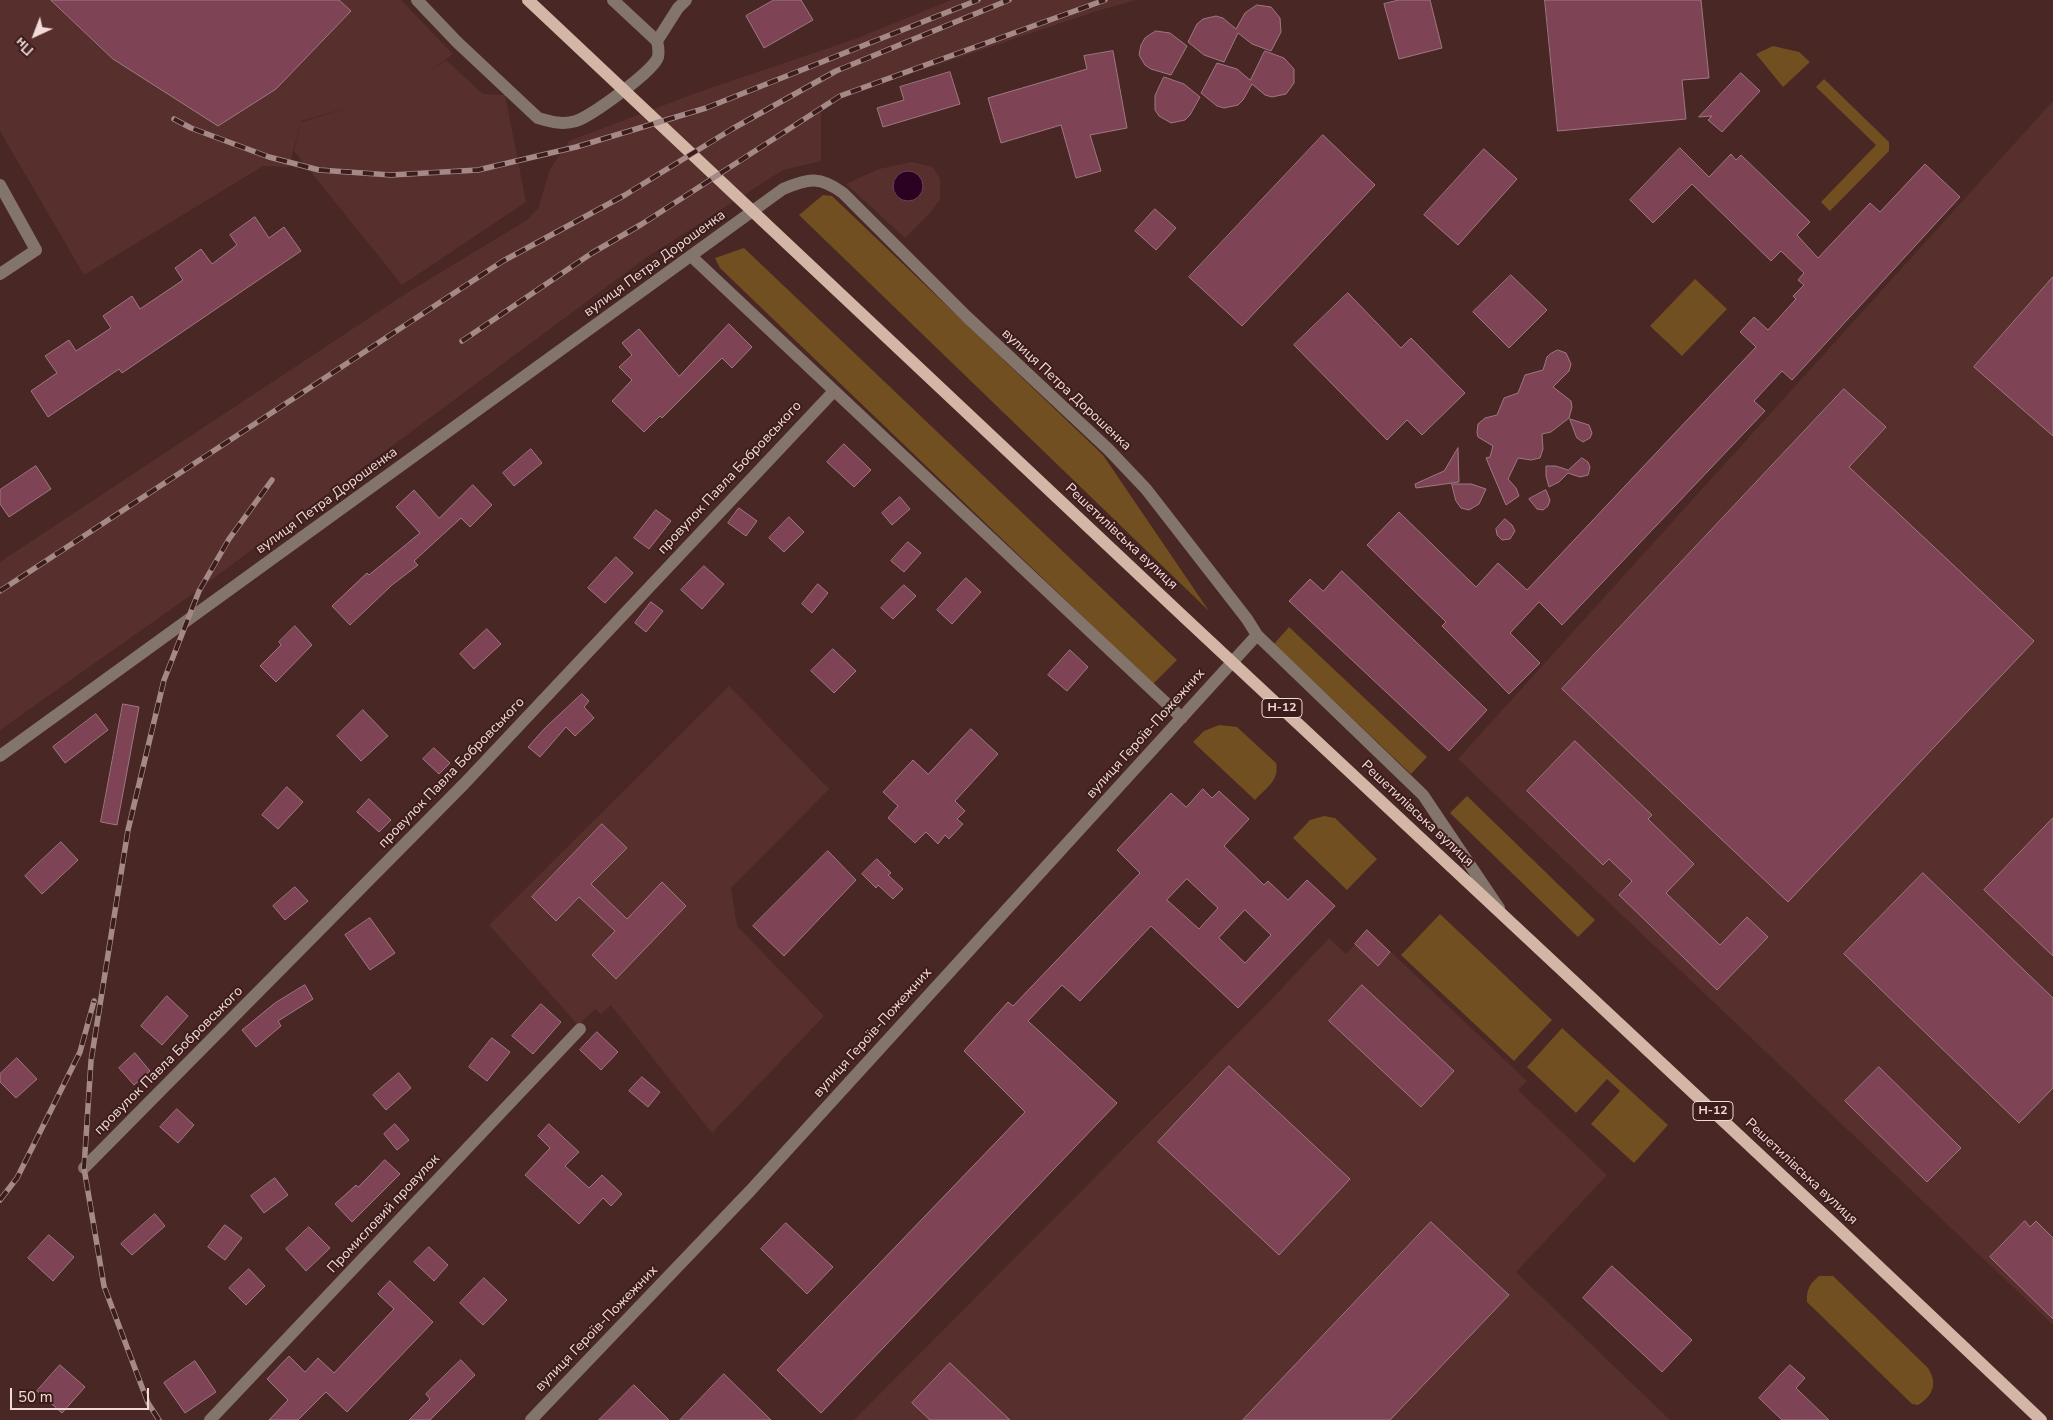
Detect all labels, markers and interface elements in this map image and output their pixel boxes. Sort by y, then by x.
north arrow [10,10,60,60]
text: Пн [11,33,38,60]
street label: вулиця Петра Дорошенка [581,207,729,321]
street label: вулиця Петра Дорошенка [998,326,1134,454]
street label: провулок Павла Бобровського [655,398,805,558]
street label: вулиця Петра Дорошенка [253,444,401,558]
street label: Решетилівська вулиця [1061,480,1181,594]
street label: вулиця Героїв-Пожежних [1083,666,1209,802]
street label: провулок Павла Бобровського [375,694,529,852]
road number: Н-12 [1262,698,1302,718]
street label: Решетилівська вулиця [1357,757,1477,871]
street label: вулиця Героїв-Пожежних [810,965,936,1101]
street label: провулок Павла Бобровського [91,983,247,1139]
road number: Н-12 [1693,1102,1733,1120]
street label: Решетилівська вулиця [1741,1115,1861,1229]
street label: Промисловий провулок [324,1151,444,1277]
street label: вулиця Героїв-Пожежних [532,1262,662,1396]
scale bar [12,1378,151,1410]
text: 50 m [18,1387,53,1407]

